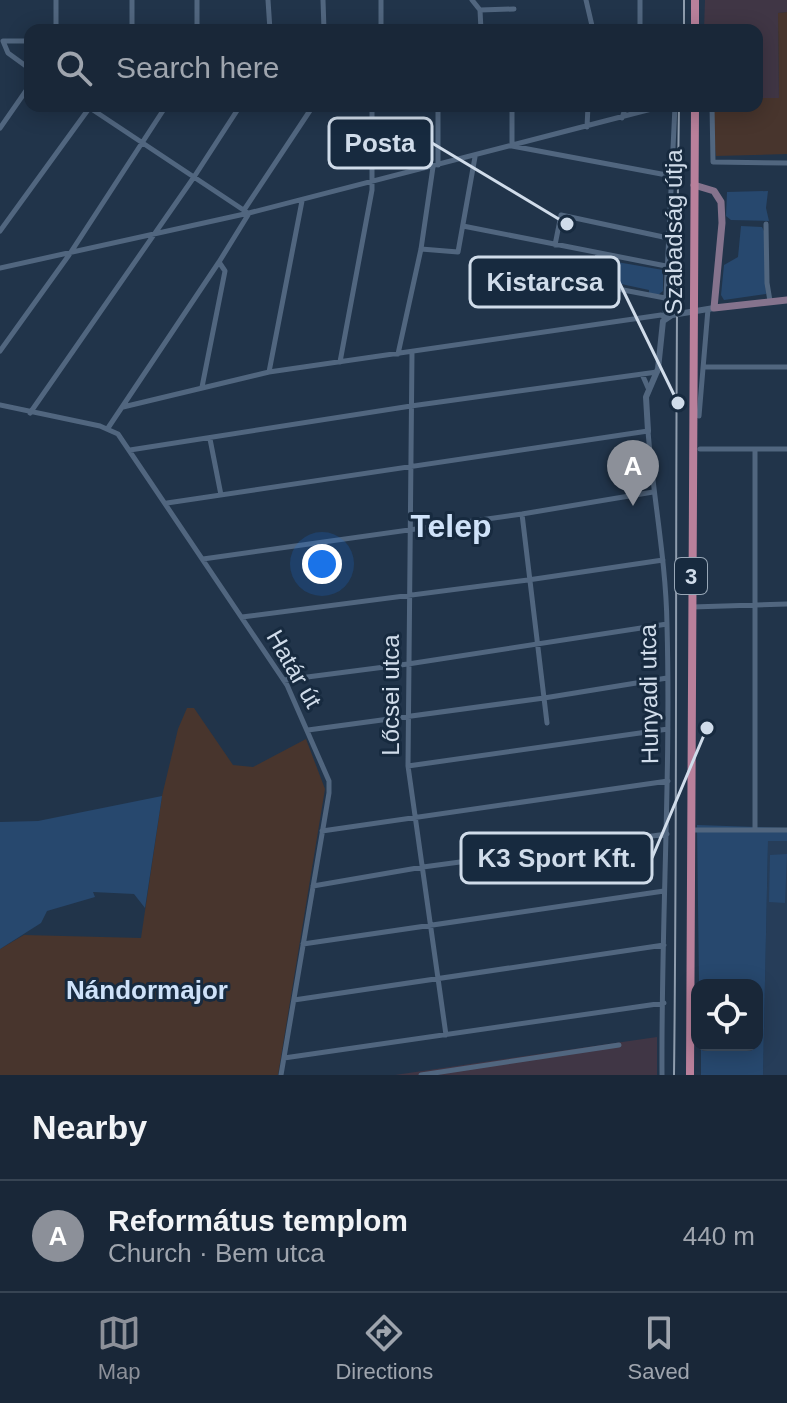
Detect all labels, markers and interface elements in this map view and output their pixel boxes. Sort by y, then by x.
search box [24,24,763,112]
icon: search [52,46,96,90]
text: Search here [116,51,279,84]
callout: Posta [329,118,432,168]
text: Posta [345,128,416,158]
street label: Szabadság útja [660,149,687,315]
callout: Kistarcsa [470,257,619,307]
text: Kistarcsa [486,267,604,297]
pin: A [607,440,659,506]
district label: Telep [410,508,492,544]
your location [302,544,342,584]
road number: 3 [675,558,707,594]
street label: Hunyadi utca [634,623,663,764]
street label: Határ út [261,625,328,713]
street label: Lőcsei utca [377,634,404,756]
callout: K3 Sport Kft. [461,833,652,883]
text: K3 Sport Kft. [478,843,636,873]
district label: Nándormajor [66,975,228,1005]
map controls [691,979,763,1051]
button: locate [691,979,763,1051]
text: Nearby [32,1108,147,1146]
text: Református templom [108,1204,408,1237]
text: A [49,1221,67,1251]
text: 440 m [683,1221,755,1251]
text: Church · Bem utca [108,1238,325,1268]
tab: Map [97,1311,141,1385]
tab: Directions [335,1311,433,1385]
tab: Saved [627,1311,690,1385]

